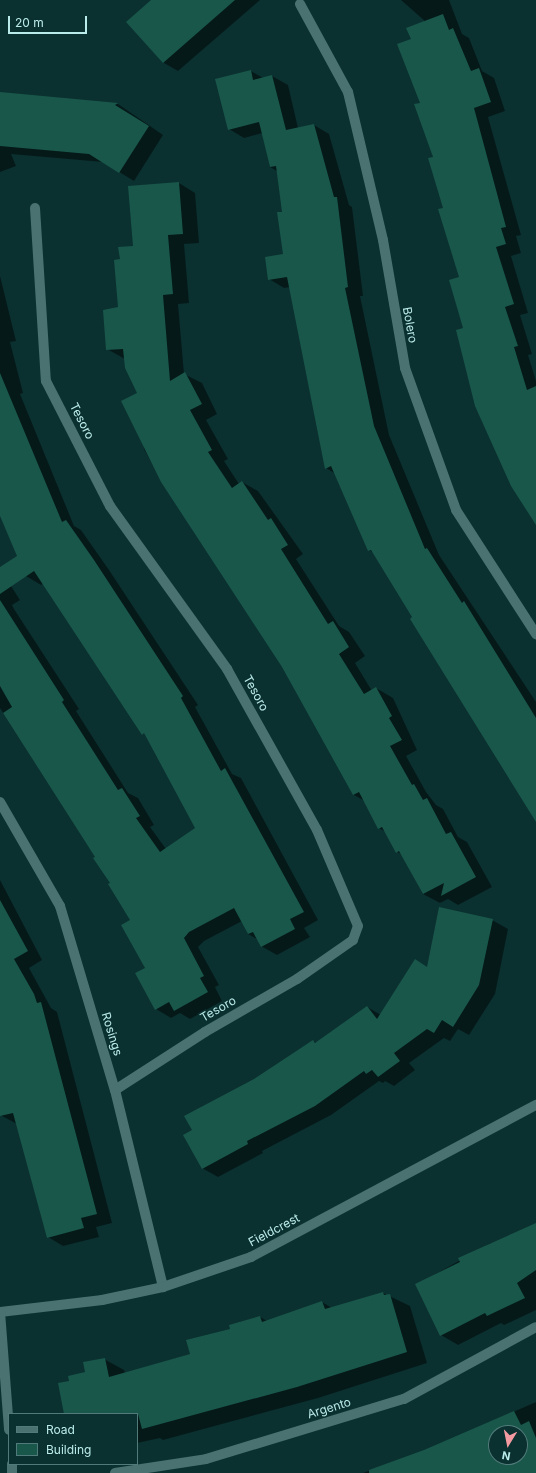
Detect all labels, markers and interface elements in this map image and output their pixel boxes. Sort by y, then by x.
scale bar [10,8,89,34]
text: 20 m [15,15,44,30]
street label: Bolero [400,306,420,344]
street label: Tesoro [67,400,97,442]
street label: Tesoro [240,673,272,713]
street label: Tesoro [198,993,238,1025]
street label: Rosings [99,1010,125,1058]
street label: Fieldcrest [246,1211,302,1249]
street label: Argento [305,1395,353,1421]
legend [8,1413,138,1465]
text: Road [46,1422,75,1437]
north arrow [488,1425,528,1465]
text: Building [46,1442,91,1457]
text: N [501,1448,511,1463]

